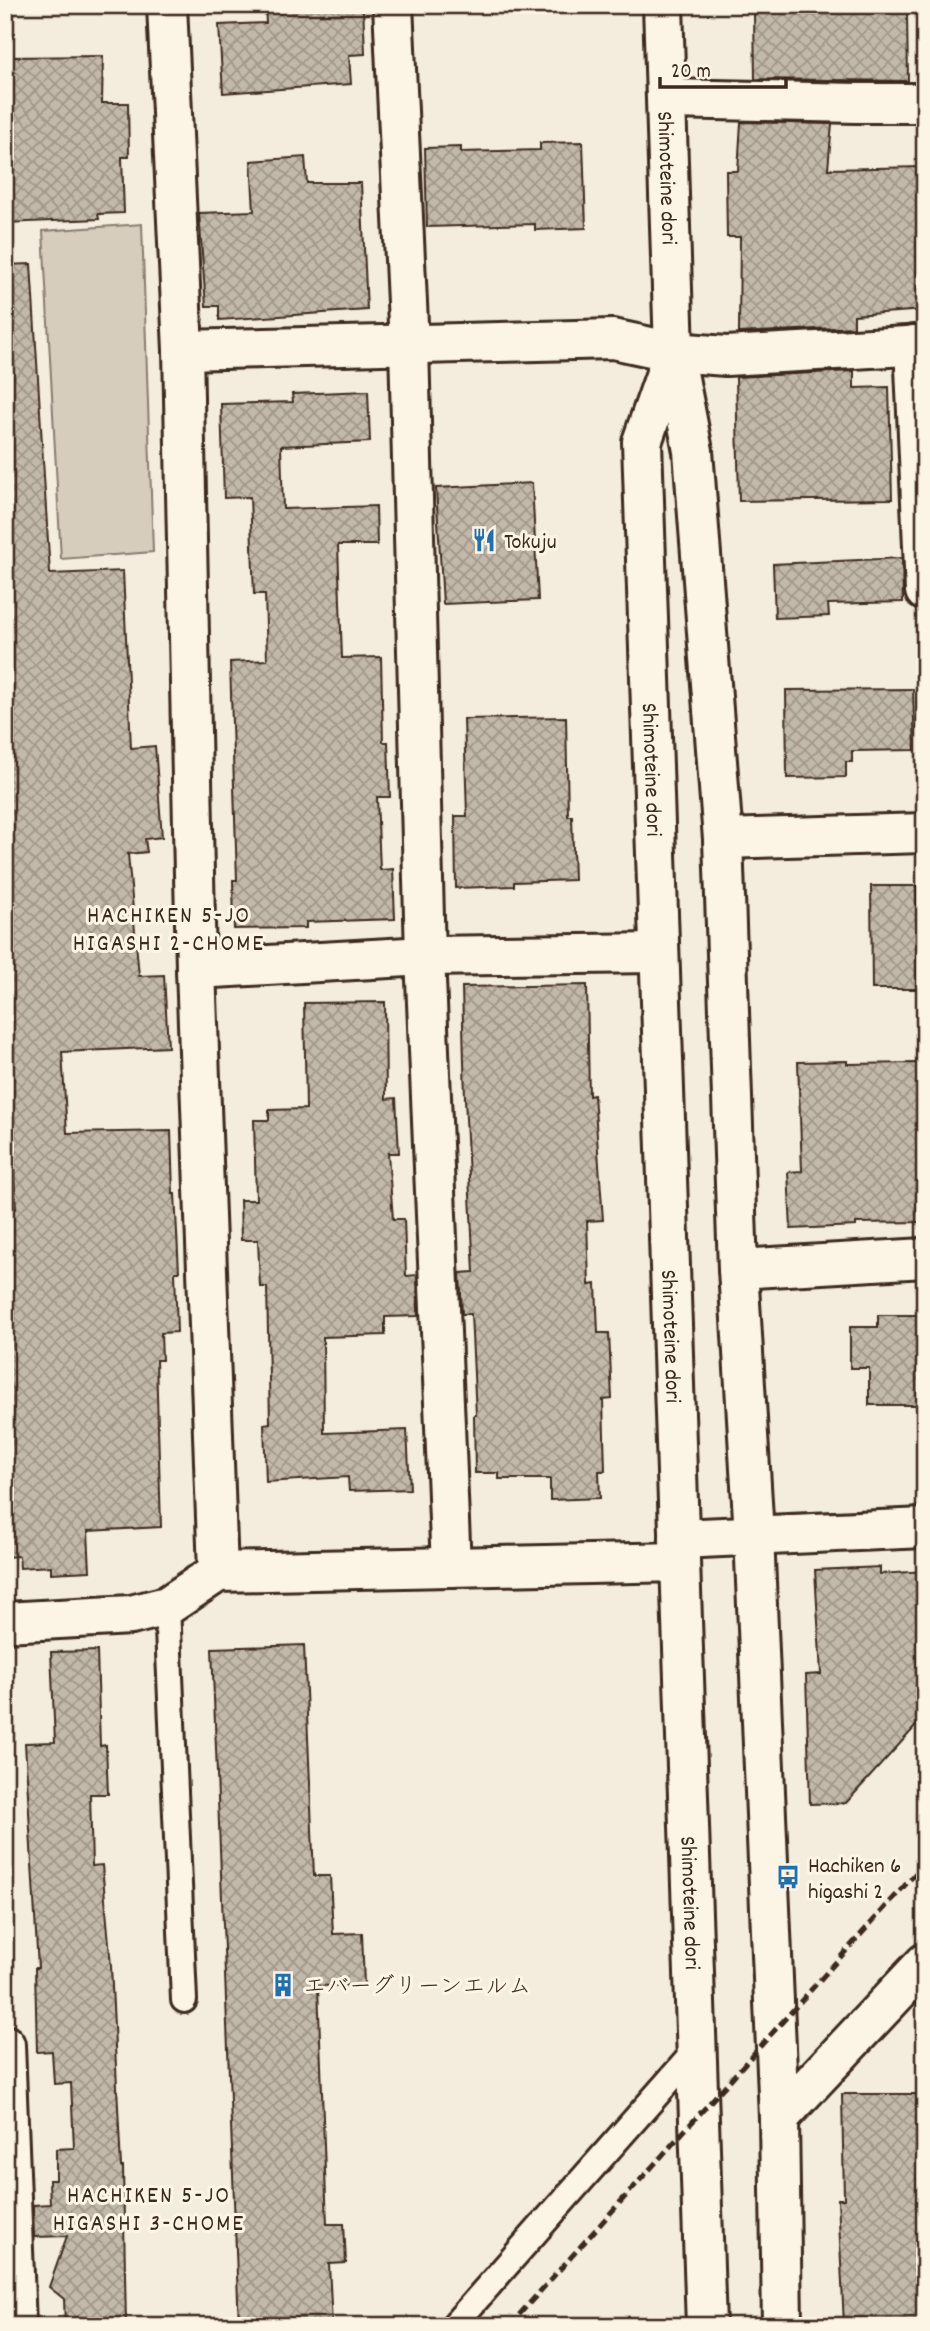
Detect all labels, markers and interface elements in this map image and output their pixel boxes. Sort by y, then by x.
scale bar [660,46,786,90]
text: 20 m [671,58,711,88]
street label: Shimoteine dori [646,111,684,245]
restaurant icon: Tokuju [470,526,498,554]
place label: Tokuju [504,527,557,560]
street label: Shimoteine dori [631,702,668,837]
district label: HACHIKEN 5-JO HIGASHI 2-CHOME [73,900,265,962]
street label: Shimoteine dori [650,1269,688,1404]
street label: Shimoteine dori [669,1836,707,1970]
place label: Hachiken 6 higashi 2 [808,1851,901,1910]
bus stop icon: Hachiken 6 higashi 2 [774,1863,802,1891]
building icon: エバーグリーンエルム [269,1971,297,1999]
place label: エバーグリーンエルム [303,1972,531,2005]
district label: HACHIKEN 5-JO HIGASHI 3-CHOME [53,2180,245,2242]

